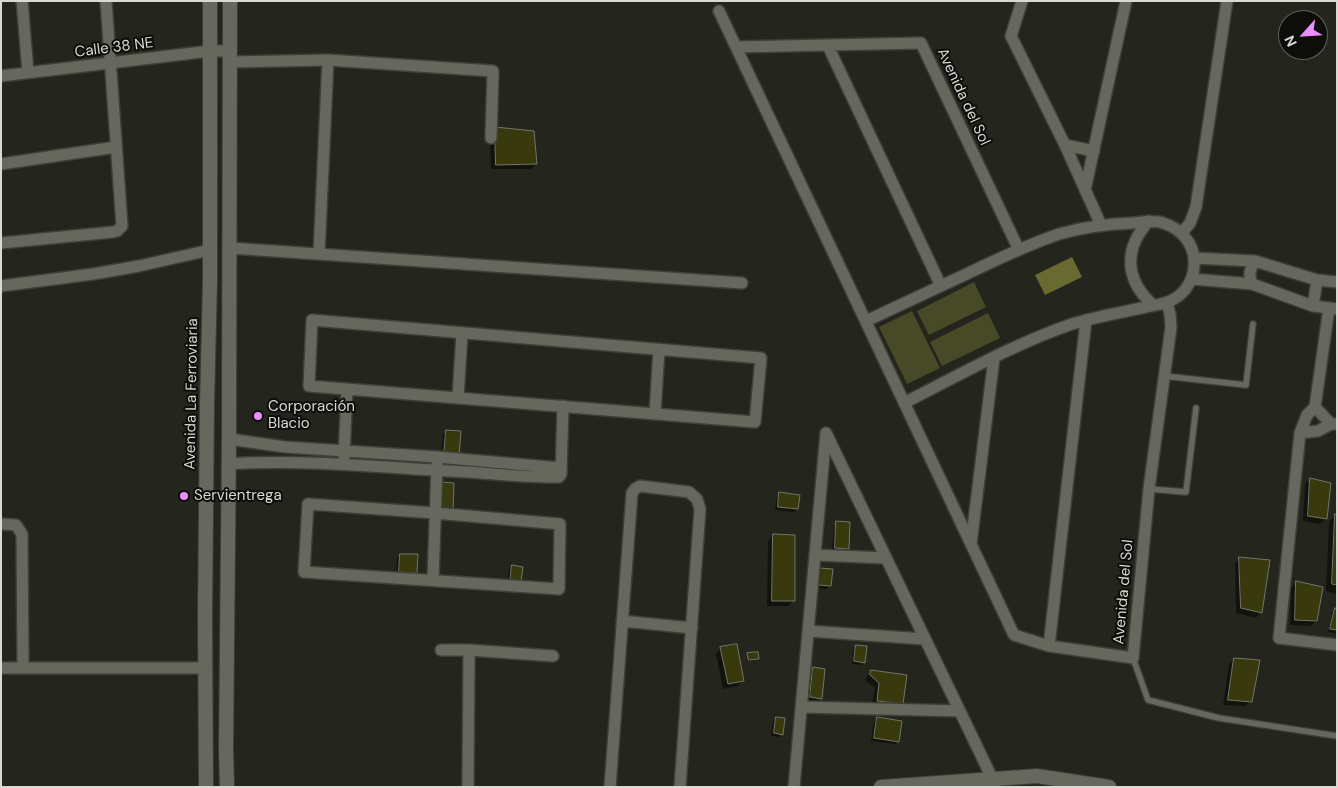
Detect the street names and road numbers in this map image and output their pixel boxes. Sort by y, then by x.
street label: Calle 38 NE [74,34,154,62]
street label: Avenida del Sol [933,46,993,148]
street label: Avenida La Ferroviaria [182,318,202,470]
street label: Avenida del Sol [1110,539,1138,645]

